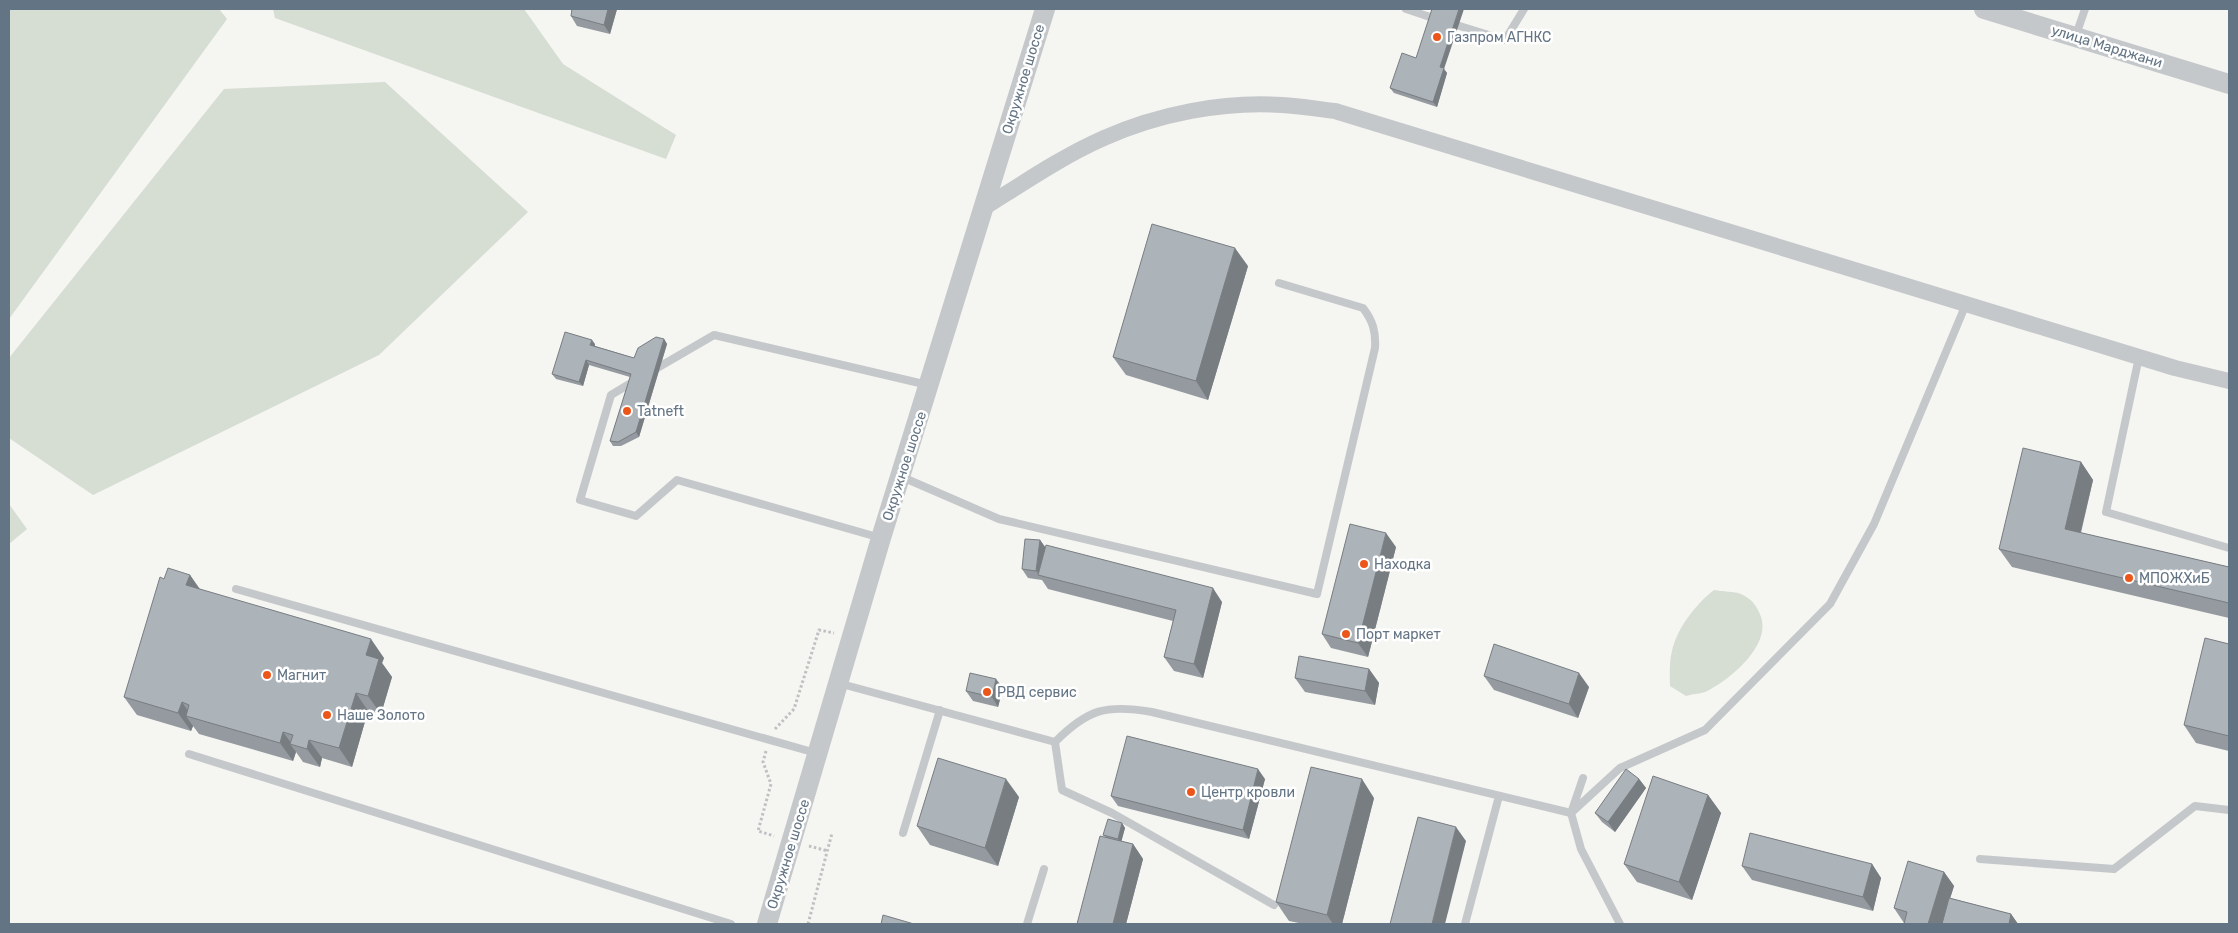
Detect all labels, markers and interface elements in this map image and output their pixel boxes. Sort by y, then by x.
street label: Окружное шоссе [999,22,1048,136]
street label: улица Марджани [2049,22,2164,71]
place label: Газпром АГНКС [1447,29,1551,46]
marker: Газпром АГНКС [1431,31,1443,43]
place label: Tatneft [637,403,685,420]
marker: Tatneft [621,405,633,417]
street label: Окружное шоссе [879,409,930,523]
place label: Находка [1374,556,1431,573]
marker: Находка [1358,558,1370,570]
place label: МПОЖХиБ [2139,570,2210,587]
marker: МПОЖХиБ [2123,572,2135,584]
place label: Порт маркет [1356,626,1441,643]
marker: Порт маркет [1340,628,1352,640]
place label: Магнит [277,667,326,684]
marker: Магнит [261,669,273,681]
place label: РВД сервис [997,684,1077,701]
marker: РВД сервис [981,686,993,698]
place label: Наше Золото [337,707,425,724]
marker: Наше Золото [321,709,333,721]
place label: Центр кровли [1201,784,1295,801]
marker: Центр кровли [1185,786,1197,798]
street label: Окружное шоссе [764,797,813,911]

